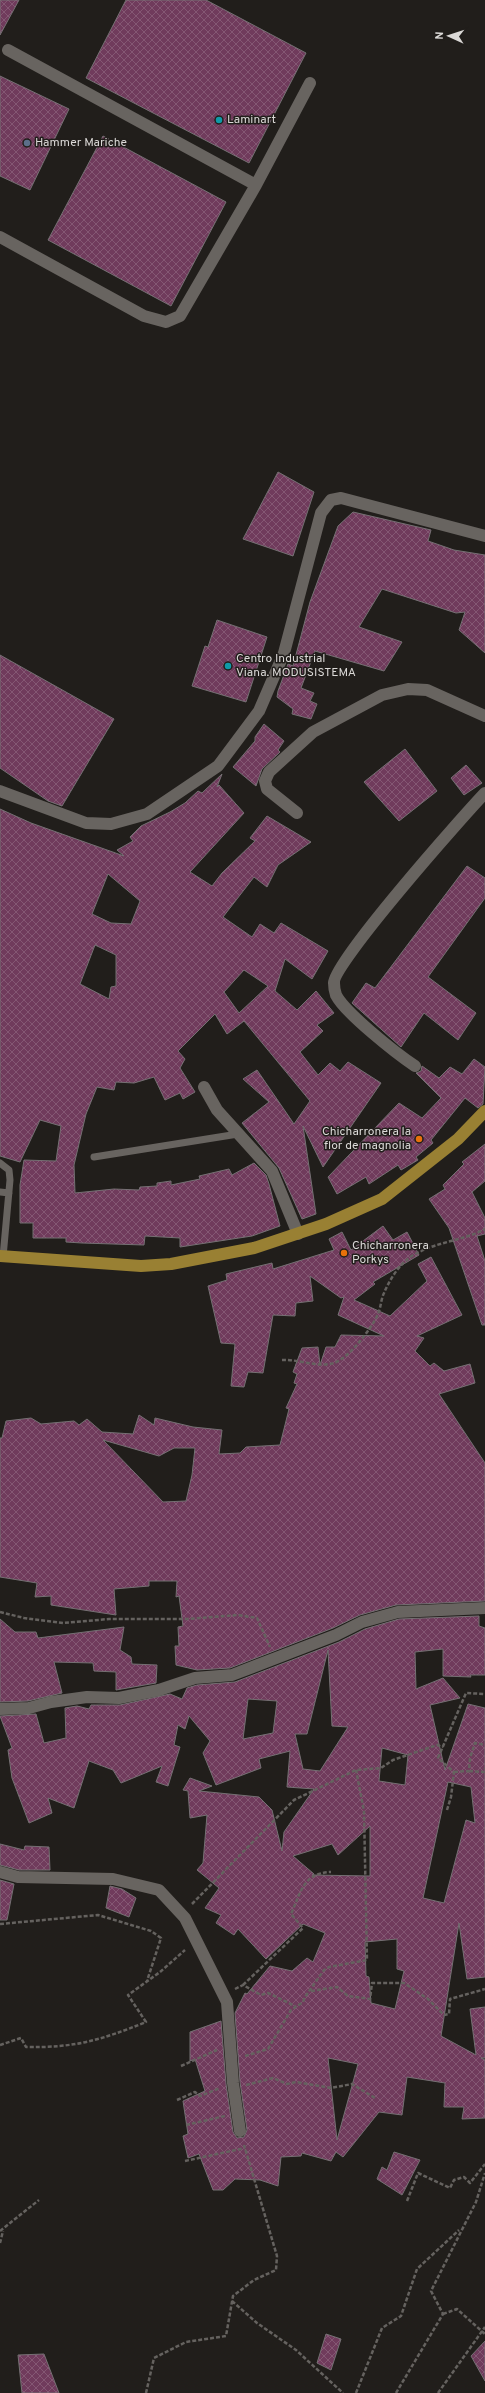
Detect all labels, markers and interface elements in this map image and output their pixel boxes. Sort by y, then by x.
north arrow [429,16,469,56]
text: N [433,31,447,40]
place label: Laminart [227,112,276,128]
marker: Laminart [214,115,224,125]
place label: Hammer Mariche [35,135,127,151]
marker: Hammer Mariche [22,138,32,148]
place label: Centro Industrial Viana. MODUSISTEMA [236,651,356,681]
marker: Centro Industrial Viana. MODUSISTEMA [223,661,233,671]
place label: Chicharronera la flor de magnolia [322,1124,411,1154]
marker: Chicharronera la flor de magnolia [414,1134,424,1144]
place label: Chicharronera Porkys [352,1238,429,1268]
marker: Chicharronera Porkys [339,1248,349,1258]

